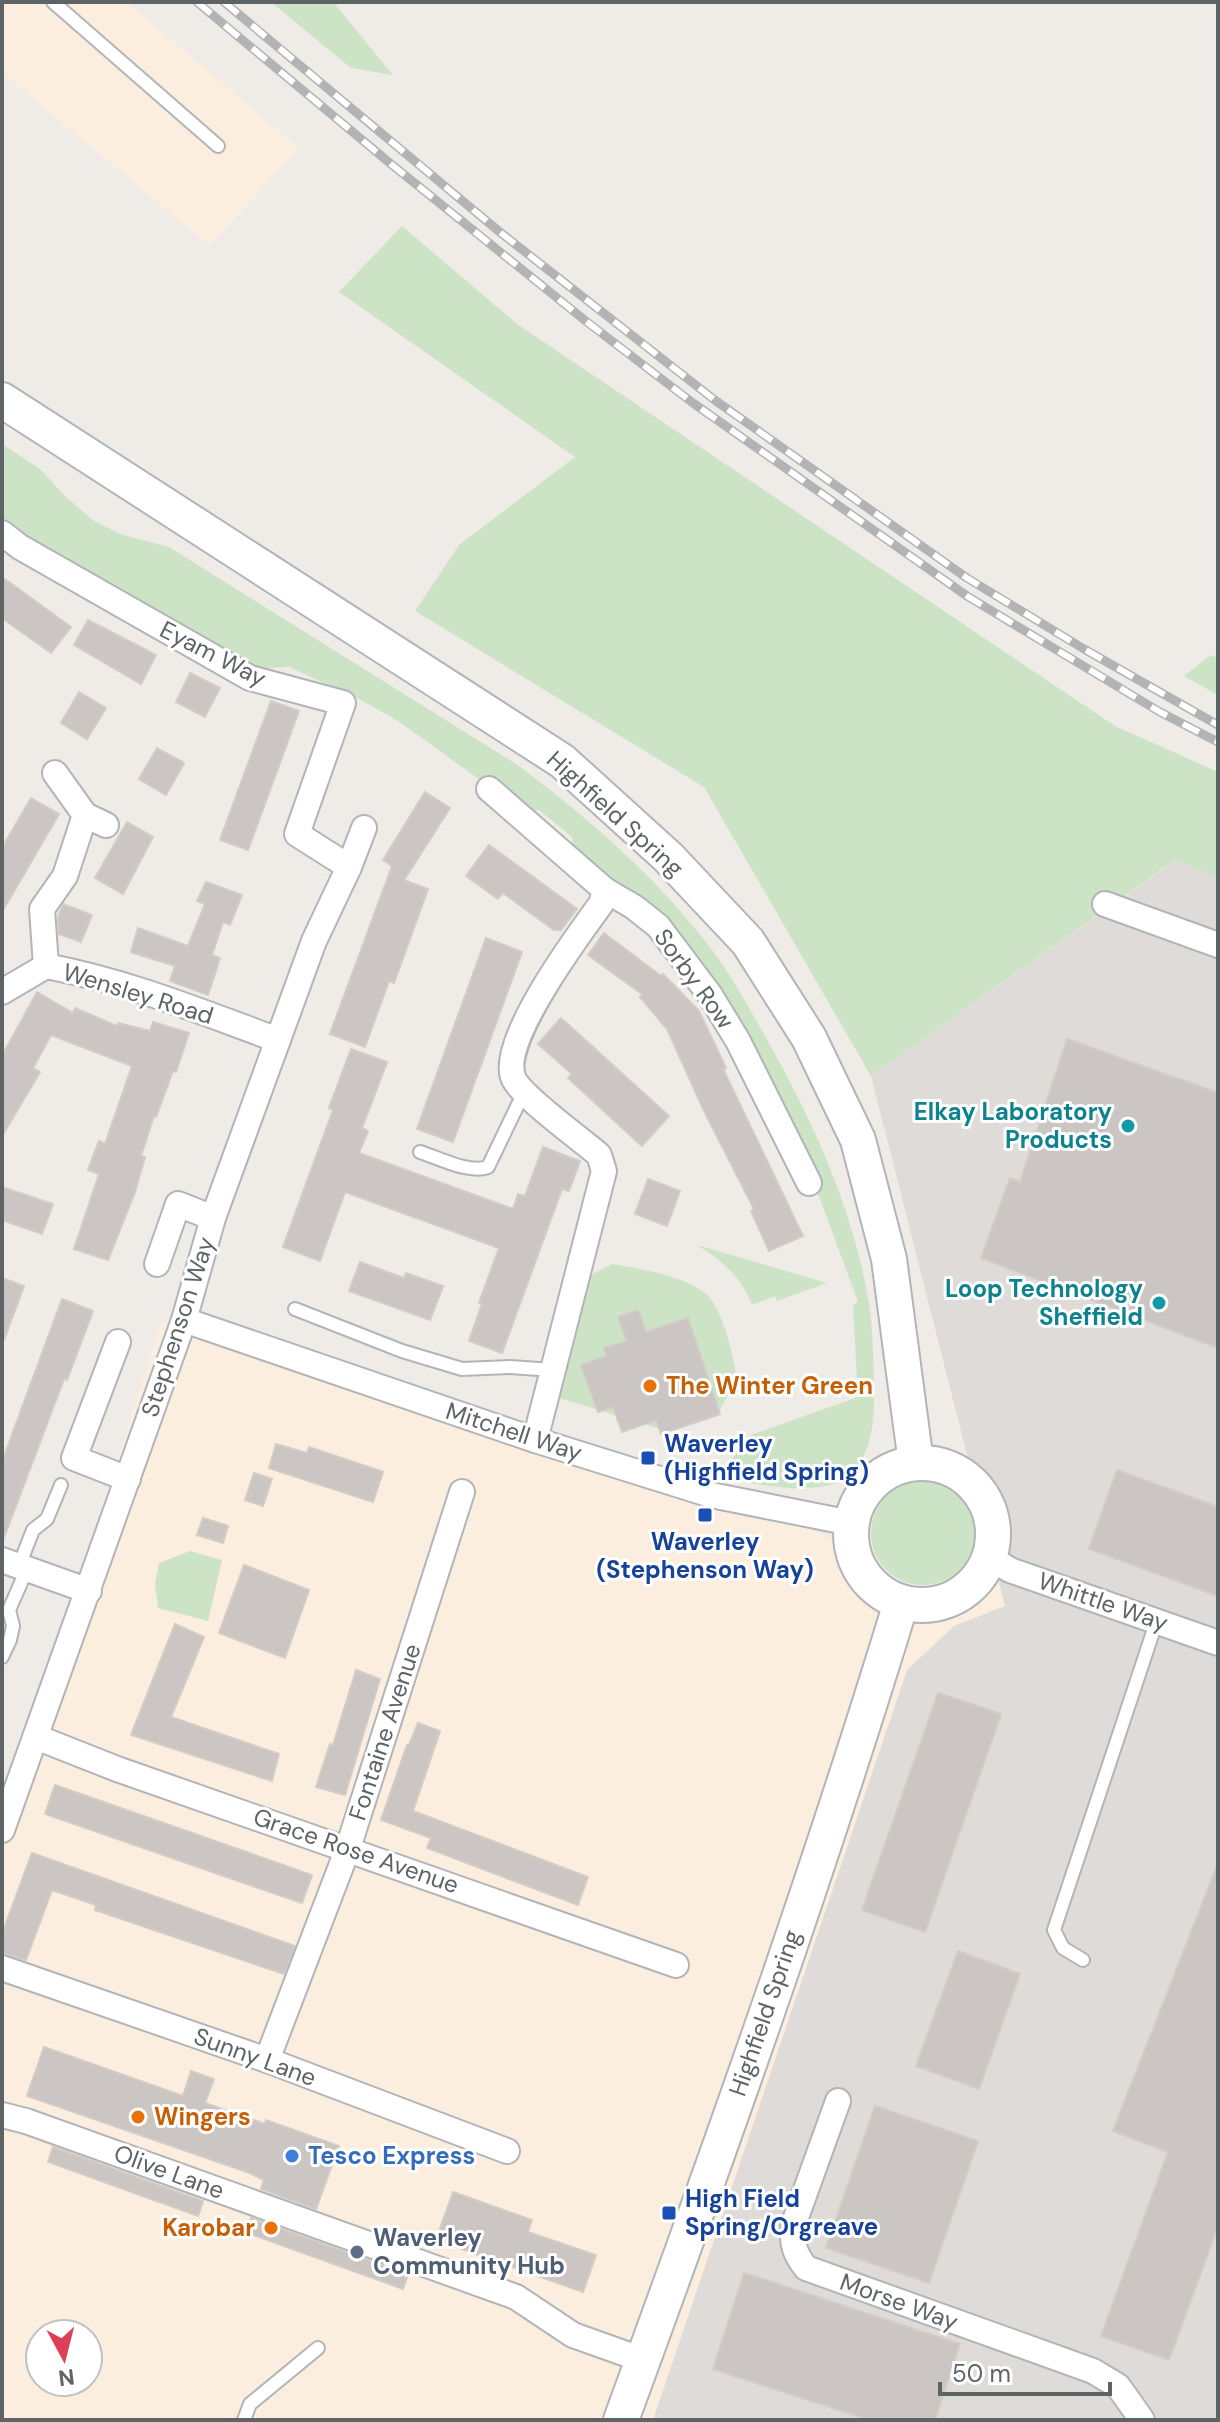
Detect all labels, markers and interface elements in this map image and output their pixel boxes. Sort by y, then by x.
street label: Eyam Way [155,614,272,693]
street label: Highfield Spring [540,744,690,883]
street label: Sorby Row [648,922,741,1035]
street label: Wensley Road [59,956,217,1031]
place label: Elkay Laboratory Products [914,1096,1112,1155]
marker: Elkay Laboratory Products [1119,1117,1137,1135]
street label: Stephenson Way [134,1233,221,1421]
place label: Loop Technology Sheffield [945,1273,1143,1332]
marker: Loop Technology Sheffield [1150,1294,1168,1312]
place label: The Winter Green [666,1370,873,1401]
marker: The Winter Green [641,1377,659,1395]
street label: Mitchell Way [442,1395,586,1468]
place label: Waverley (Highfield Spring) [664,1428,869,1487]
marker: Waverley (Highfield Spring) [639,1449,657,1467]
marker: Waverley (Stephenson Way) [696,1506,714,1524]
place label: Waverley (Stephenson Way) [596,1526,814,1585]
street label: Whittle Way [1034,1565,1172,1638]
street label: Fontaine Avenue [341,1640,428,1824]
street label: Grace Rose Avenue [249,1801,463,1900]
street label: Highfield Spring [722,1926,808,2100]
street label: Sunny Lane [190,2020,320,2093]
place label: Wingers [154,2101,251,2132]
marker: Wingers [129,2108,147,2126]
street label: Olive Lane [110,2137,228,2206]
place label: Tesco Express [308,2140,475,2171]
marker: Tesco Express [283,2147,301,2165]
place label: High Field Spring/Orgreave [685,2183,878,2242]
marker: High Field Spring/Orgreave [660,2204,678,2222]
place label: Karobar [162,2212,255,2243]
marker: Karobar [262,2219,280,2237]
place label: Waverley Community Hub [373,2222,565,2281]
marker: Waverley Community Hub [348,2243,366,2261]
street label: Morse Way [836,2266,962,2337]
north arrow [24,2318,104,2398]
scale bar [940,2346,1110,2396]
text: 50 m [952,2358,1011,2389]
text: N [57,2362,76,2393]

